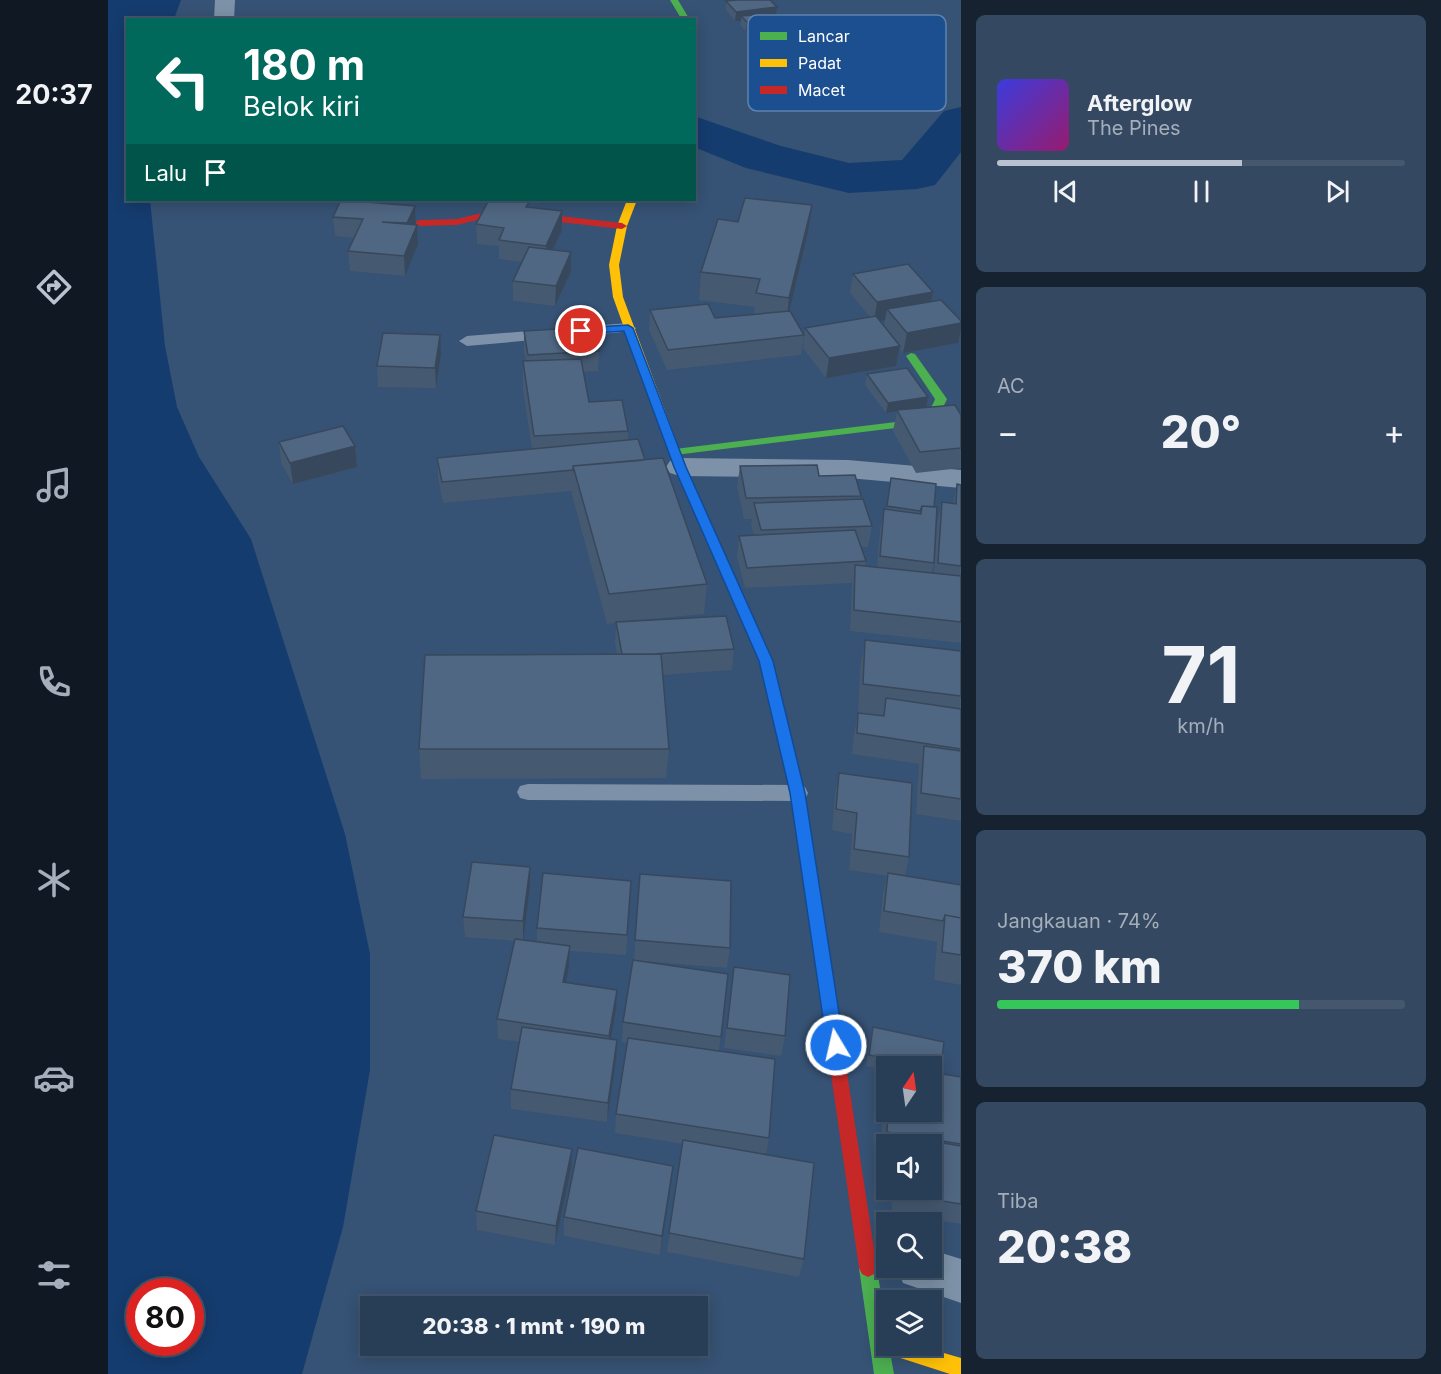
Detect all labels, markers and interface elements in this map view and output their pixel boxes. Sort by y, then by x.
legend [748,15,946,111]
text: Lancar [798,26,850,46]
text: 180 m [243,39,365,90]
icon: left [144,42,222,120]
text: Padat [798,53,841,73]
text: 20:37 [15,78,93,111]
text: Macet [798,80,845,100]
text: Belok kiri [243,90,360,123]
text: Afterglow [1087,90,1192,116]
text: The Pines [1087,116,1181,140]
icon: arrive [199,156,232,189]
text: Lalu [144,160,187,186]
icon: previous [1049,175,1082,208]
icon: pause [1185,175,1218,208]
icon: next [1321,175,1354,208]
icon: directions [33,266,75,308]
pin [555,305,606,356]
icon: arrive [564,314,597,347]
text: AC [997,374,1025,398]
text: 20° [1161,404,1241,459]
text: − [997,412,1019,452]
text: + [1383,412,1405,452]
icon: music [33,464,75,506]
text: 71 [1162,627,1241,722]
icon: phone [33,661,75,703]
text: km/h [1177,714,1225,738]
icon: climate [33,859,75,901]
text: Jangkauan · 74% [997,909,1161,933]
text: 370 km [997,939,1162,994]
position arrow [804,1013,868,1077]
north arrow [876,1056,942,1122]
map controls [876,1056,942,1356]
icon: car [33,1057,75,1099]
button: sound [876,1134,942,1200]
text: Tiba [997,1189,1038,1213]
button: search [876,1212,942,1278]
text: 20:38 [997,1219,1132,1274]
icon: filters [33,1254,75,1296]
speed limit sign: 80 [126,1278,204,1356]
button: layers [876,1290,942,1356]
text: 20:38 · 1 mnt · 190 m [423,1313,645,1339]

